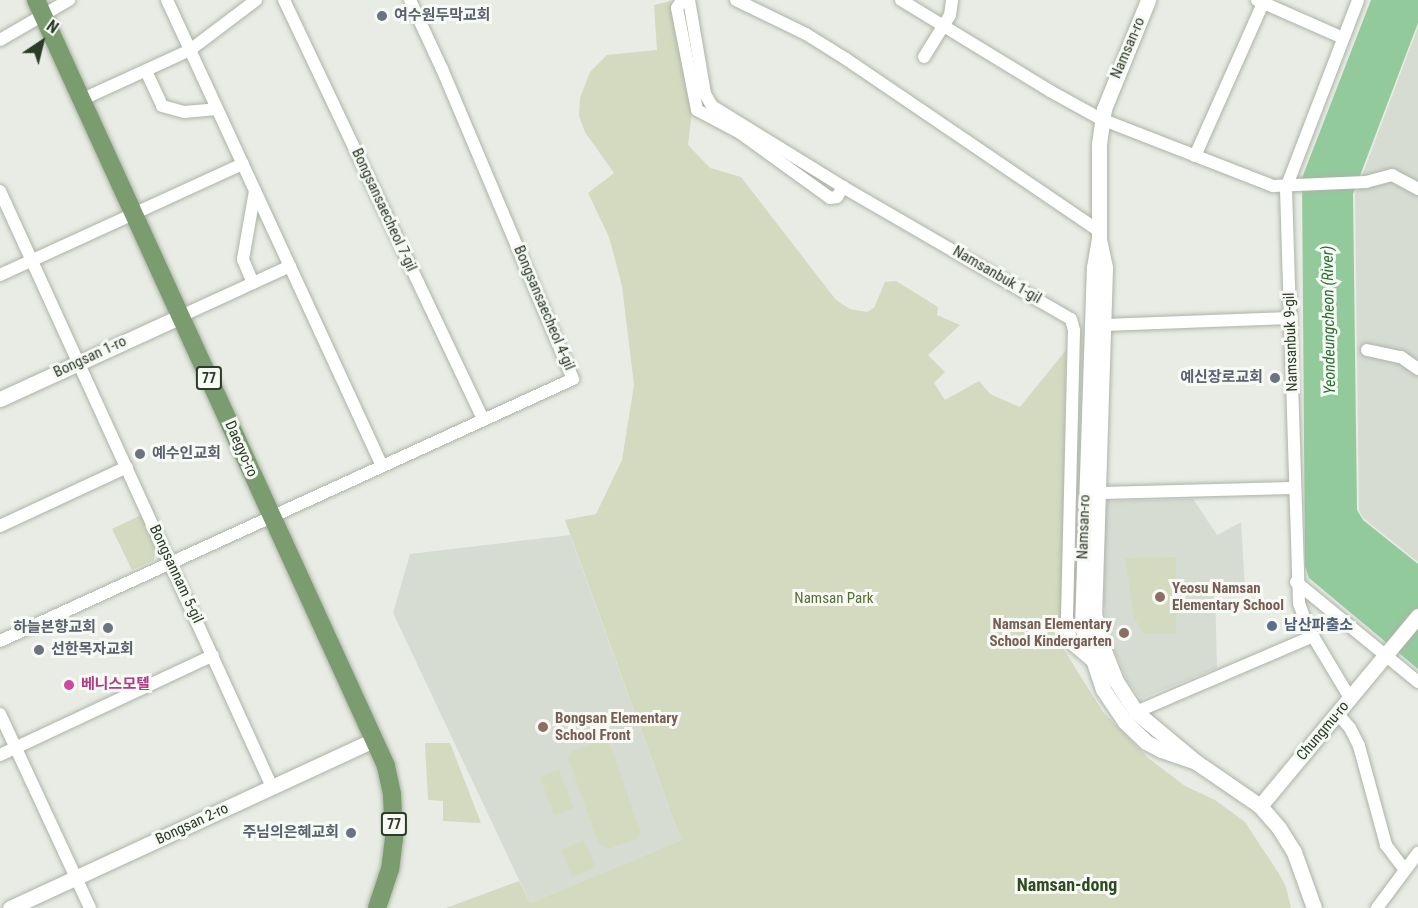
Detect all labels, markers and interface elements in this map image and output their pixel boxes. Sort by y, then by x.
place label: 여수원두막교회 [394,7,491,25]
marker: 여수원두막교회 [375,9,389,23]
north arrow [12,12,72,72]
street label: Namsan-ro [1107,15,1149,81]
text: N [43,16,62,37]
street label: Bongsansaecheol 7-gil [348,146,420,274]
street label: Namsanbuk 1-gil [949,242,1045,308]
street label: Bongsansaecheol 4-gil [510,243,578,373]
water label: Yeondeungcheon (River) [1318,245,1340,395]
street label: Namsanbuk 9-gil [1280,292,1302,392]
street label: Bongsan 1-ro [51,332,129,382]
road number: 77 [196,367,222,389]
place label: 예신장로교회 [1180,369,1263,387]
marker: 예신장로교회 [1268,371,1282,385]
street label: Daegyo-ro [221,418,261,480]
place label: 예수인교회 [152,445,221,463]
marker: 예수인교회 [133,447,147,461]
street label: Namsan-ro [1074,494,1094,560]
street label: Bongsannam 5-gil [145,522,207,626]
place label: Yeosu Namsan Elementary School [1172,579,1284,614]
park label: Namsan Park [794,590,874,608]
marker: Yeosu Namsan Elementary School [1153,590,1167,604]
place label: Namsan Elementary School Kindergarten [989,615,1112,650]
place label: 남산파출소 [1284,617,1353,635]
place label: 하늘본향교회 [13,619,96,637]
marker: 남산파출소 [1265,619,1279,633]
marker: 하늘본향교회 [101,621,115,635]
marker: Namsan Elementary School Kindergarten [1117,626,1131,640]
place label: 선한목자교회 [51,641,134,659]
marker: 선한목자교회 [32,643,46,657]
place label: 베니스모텔 [81,676,150,694]
marker: 베니스모텔 [62,678,76,692]
street label: Chungmu-ro [1293,698,1353,764]
place label: Bongsan Elementary School Front [555,709,678,744]
marker: Bongsan Elementary School Front [536,720,550,734]
street label: Bongsan 2-ro [153,799,231,849]
road number: 77 [380,813,408,835]
place label: 주님의은혜교회 [242,824,339,842]
marker: 주님의은혜교회 [344,826,358,840]
district label: Namsan-dong [1017,874,1117,896]

